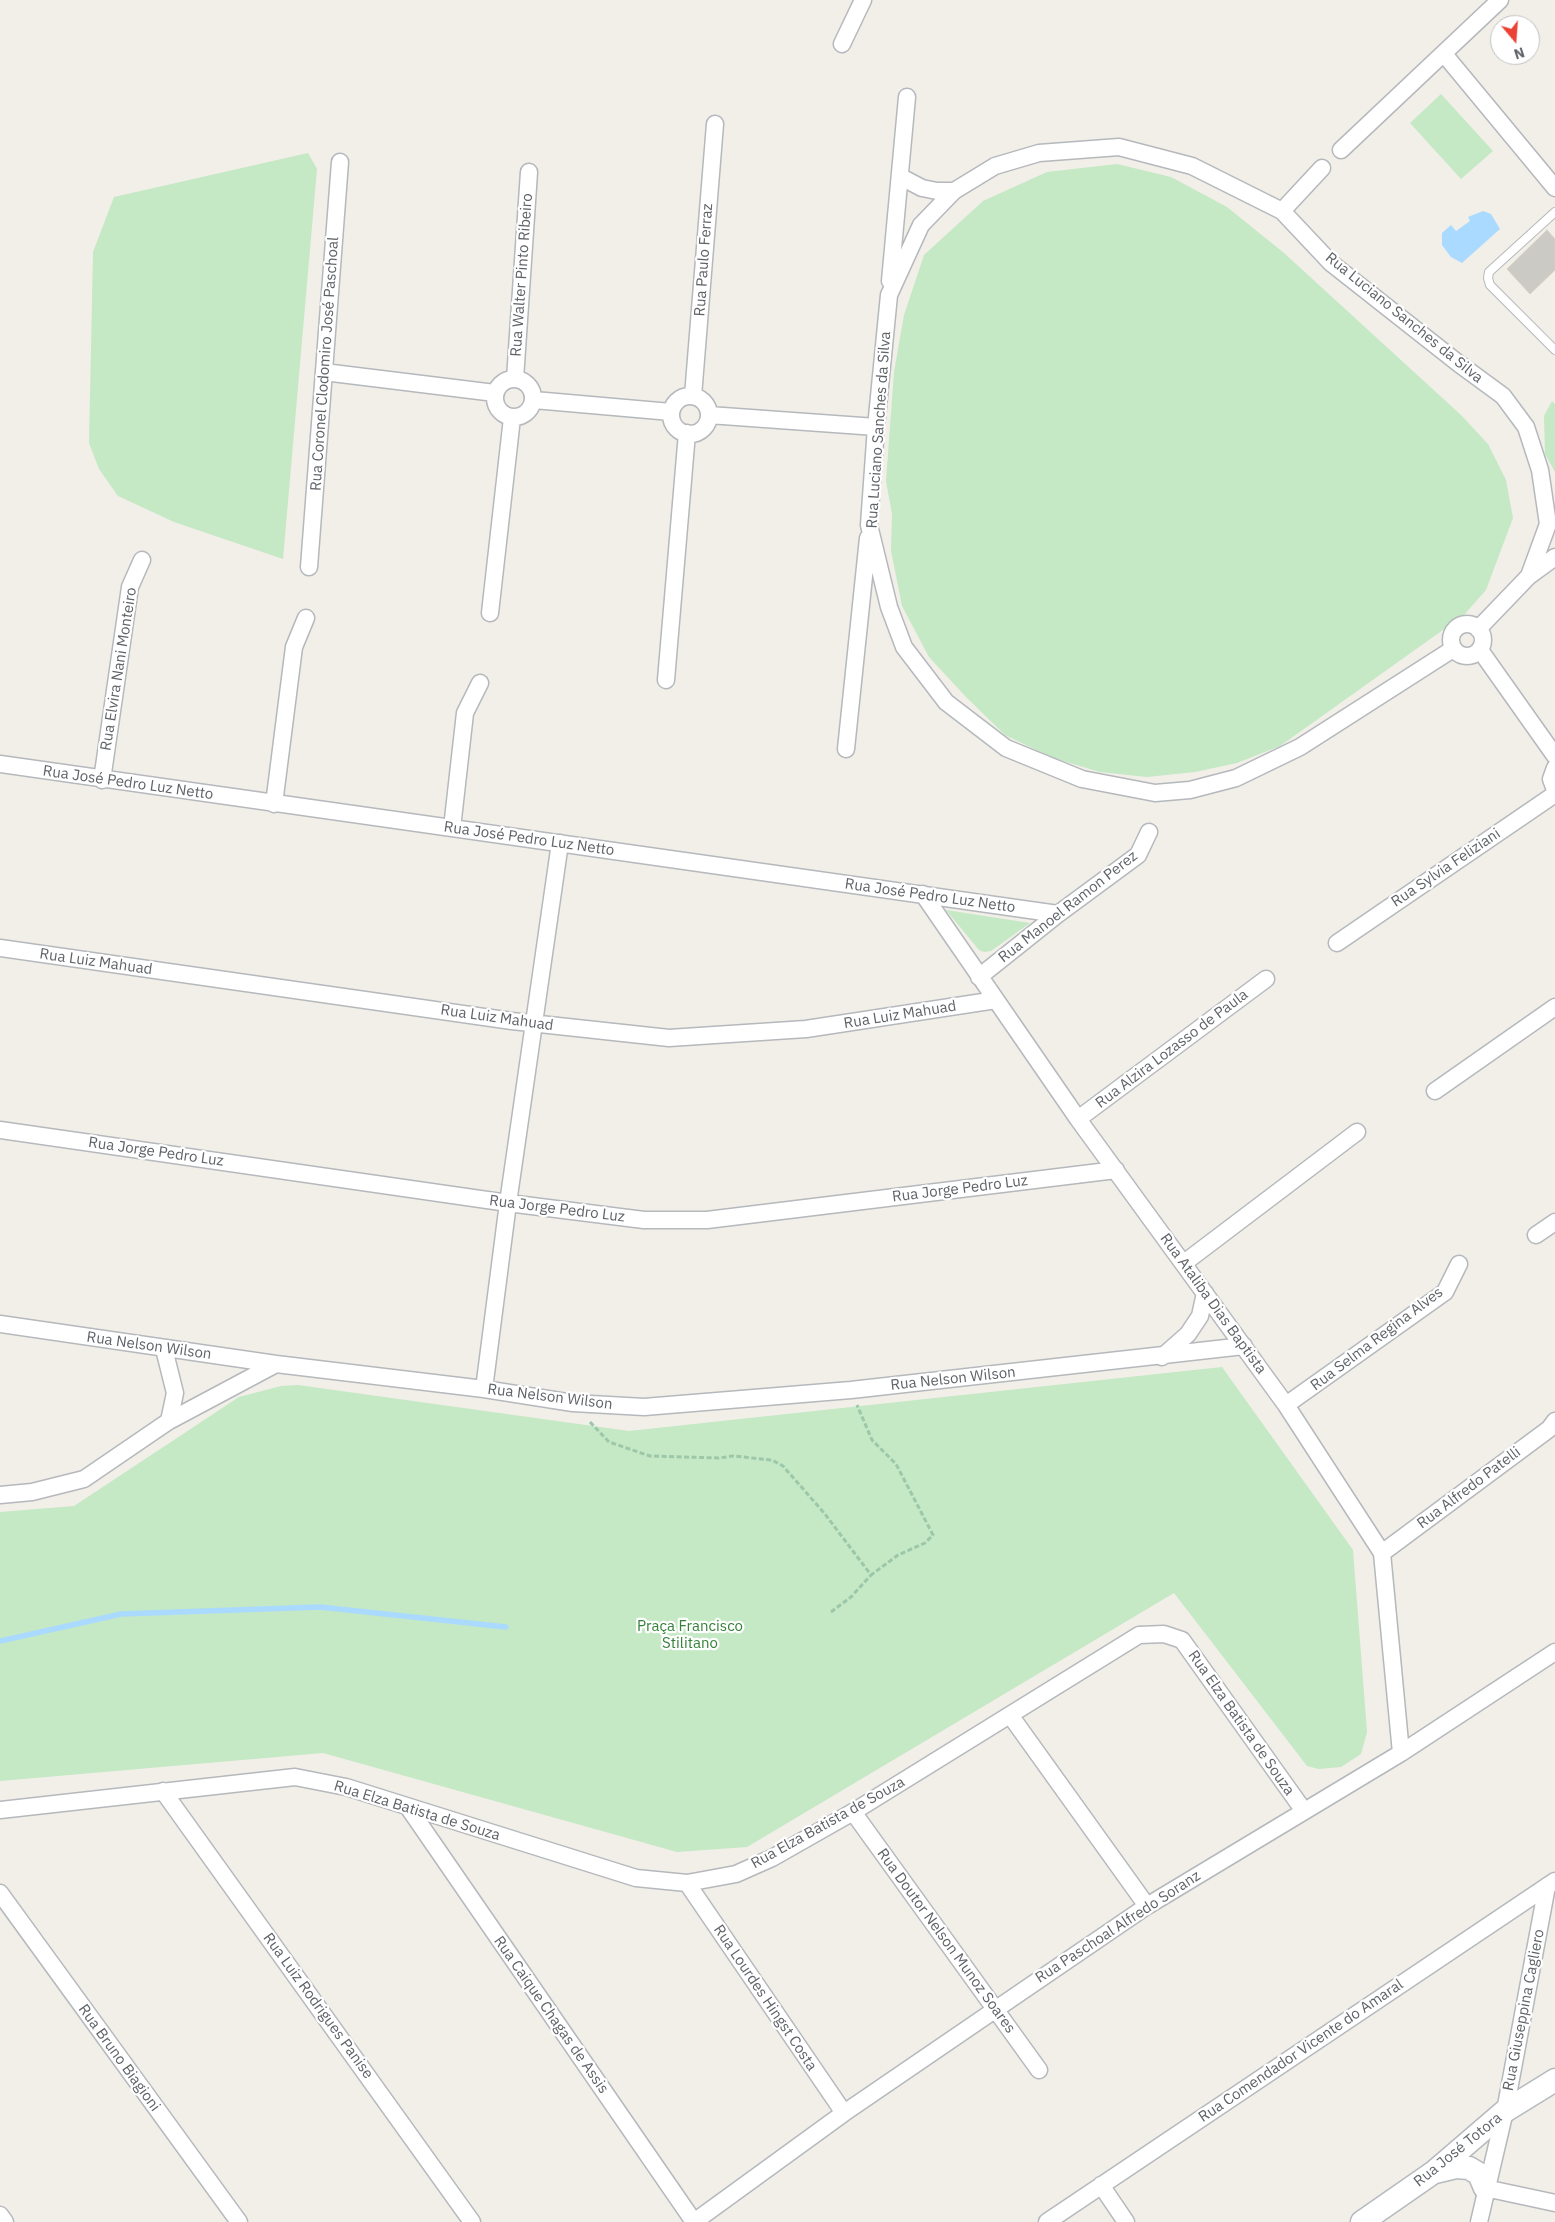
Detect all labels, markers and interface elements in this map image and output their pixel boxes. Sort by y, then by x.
north arrow [1490,15,1540,65]
text: N [1512,43,1527,63]
street label: Rua Walter Pinto Ribeiro [507,193,537,357]
street label: Rua Paulo Ferraz [691,203,717,317]
street label: Rua Coronel Clodomiro José Paschoal [307,236,343,492]
street label: Rua Luciano Sanches da Silva [1322,249,1486,387]
street label: Rua Luciano Sanches da Silva [863,331,895,529]
street label: Rua Elvira Nani Monteiro [97,586,141,752]
street label: Rua José Pedro Luz Netto [42,762,214,804]
street label: Rua José Pedro Luz Netto [443,818,615,860]
street label: Rua Sylvia Feliziani [1388,825,1504,911]
street label: Rua Manoel Ramon Perez [995,847,1141,967]
street label: Rua José Pedro Luz Netto [844,875,1016,917]
street label: Rua Luiz Mahuad [38,945,154,979]
street label: Rua Alzira Lozasso de Paula [1092,986,1252,1112]
street label: Rua Luiz Mahuad [842,997,958,1033]
street label: Rua Luiz Mahuad [439,1001,555,1035]
street label: Rua Jorge Pedro Luz [87,1134,225,1170]
street label: Rua Jorge Pedro Luz [891,1172,1029,1206]
street label: Rua Jorge Pedro Luz [488,1192,626,1226]
street label: Rua Ataliba Dias Baptista [1156,1230,1270,1378]
street label: Rua Selma Regina Alves [1307,1283,1447,1395]
street label: Rua Nelson Wilson [85,1328,213,1364]
street label: Rua Nelson Wilson [890,1363,1016,1395]
street label: Rua Nelson Wilson [486,1380,614,1414]
street label: Rua Alfredo Patelli [1414,1443,1524,1533]
park label: Praça Francisco Stilitano [637,1618,743,1653]
street label: Rua Elza Batista de Souza [1184,1647,1298,1799]
street label: Rua Elza Batista de Souza [748,1773,908,1873]
street label: Rua Elza Batista de Souza [332,1777,502,1845]
street label: Rua Doutor Nelson Munoz Soares [873,1845,1019,2037]
street label: Rua Paschoal Alfredo Soranz [1032,1867,1204,1987]
street label: Rua Lourdes Hingst Costa [709,1922,821,2074]
street label: Rua Giuseppina Cagliero [1499,1928,1549,2092]
street label: Rua Luiz Rodrigues Panise [259,1930,377,2082]
street label: Rua Caique Chagas de Assis [490,1933,612,2097]
street label: Rua Comendador Vicente do Amaral [1195,1976,1407,2126]
street label: Rua Bruno Biagioni [74,2001,164,2115]
street label: Rua José Totora [1410,2109,1506,2191]

